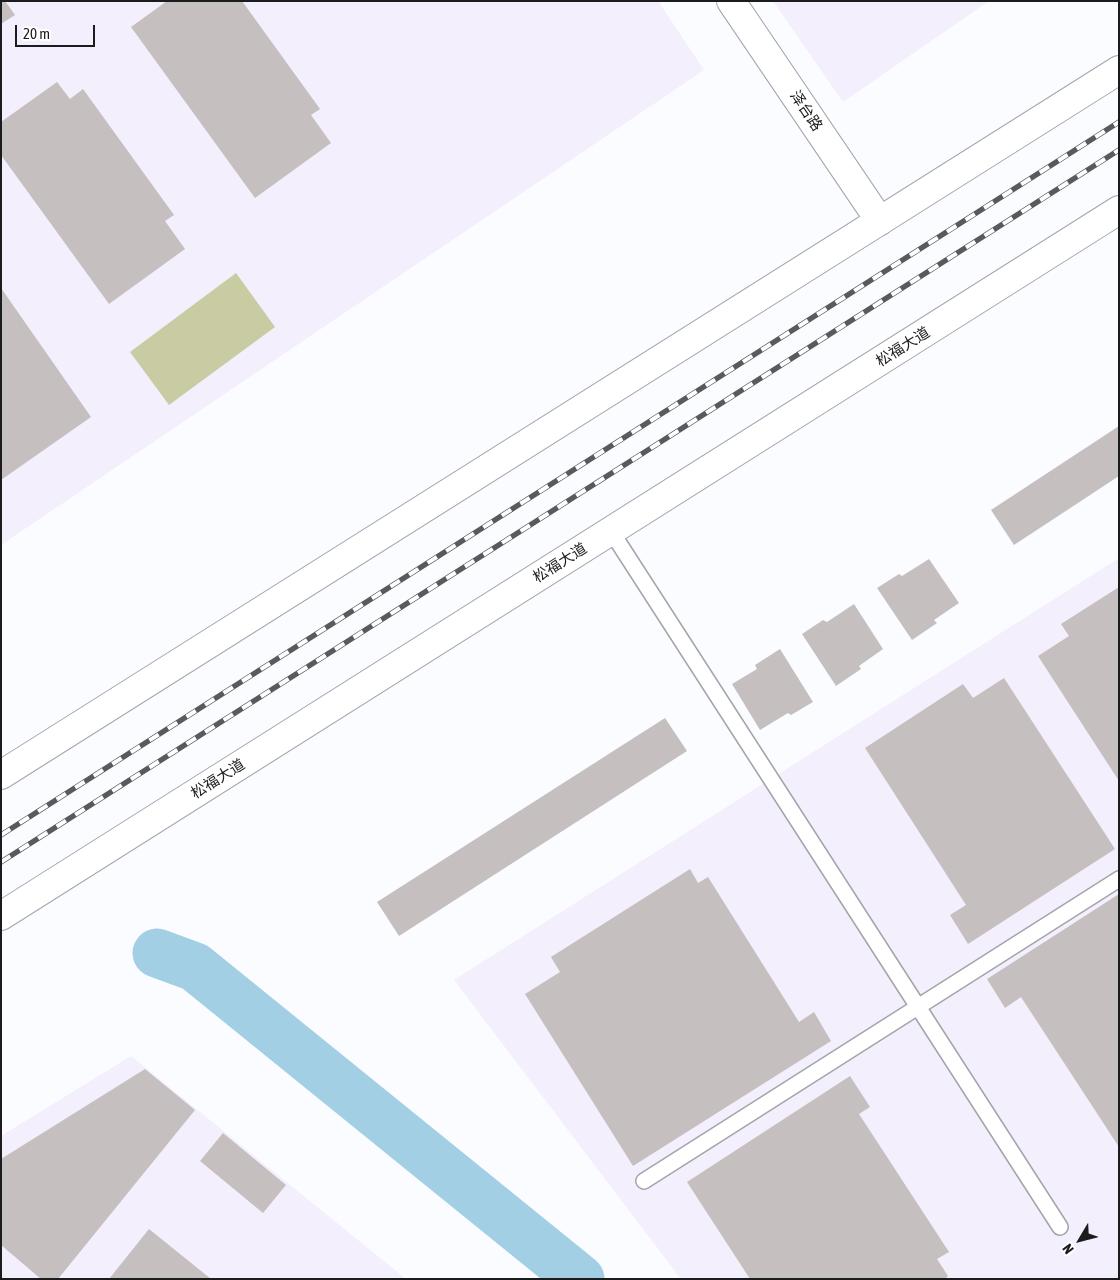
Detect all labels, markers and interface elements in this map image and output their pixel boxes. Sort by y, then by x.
scale bar [18,15,98,47]
text: 20 m [23,25,50,42]
street label: 泽台路 [786,87,826,135]
street label: 松福大道 [873,323,933,371]
street label: 松福大道 [530,539,590,587]
street label: 松福大道 [188,755,248,803]
north arrow [1055,1215,1105,1265]
text: N [1059,1241,1077,1257]

